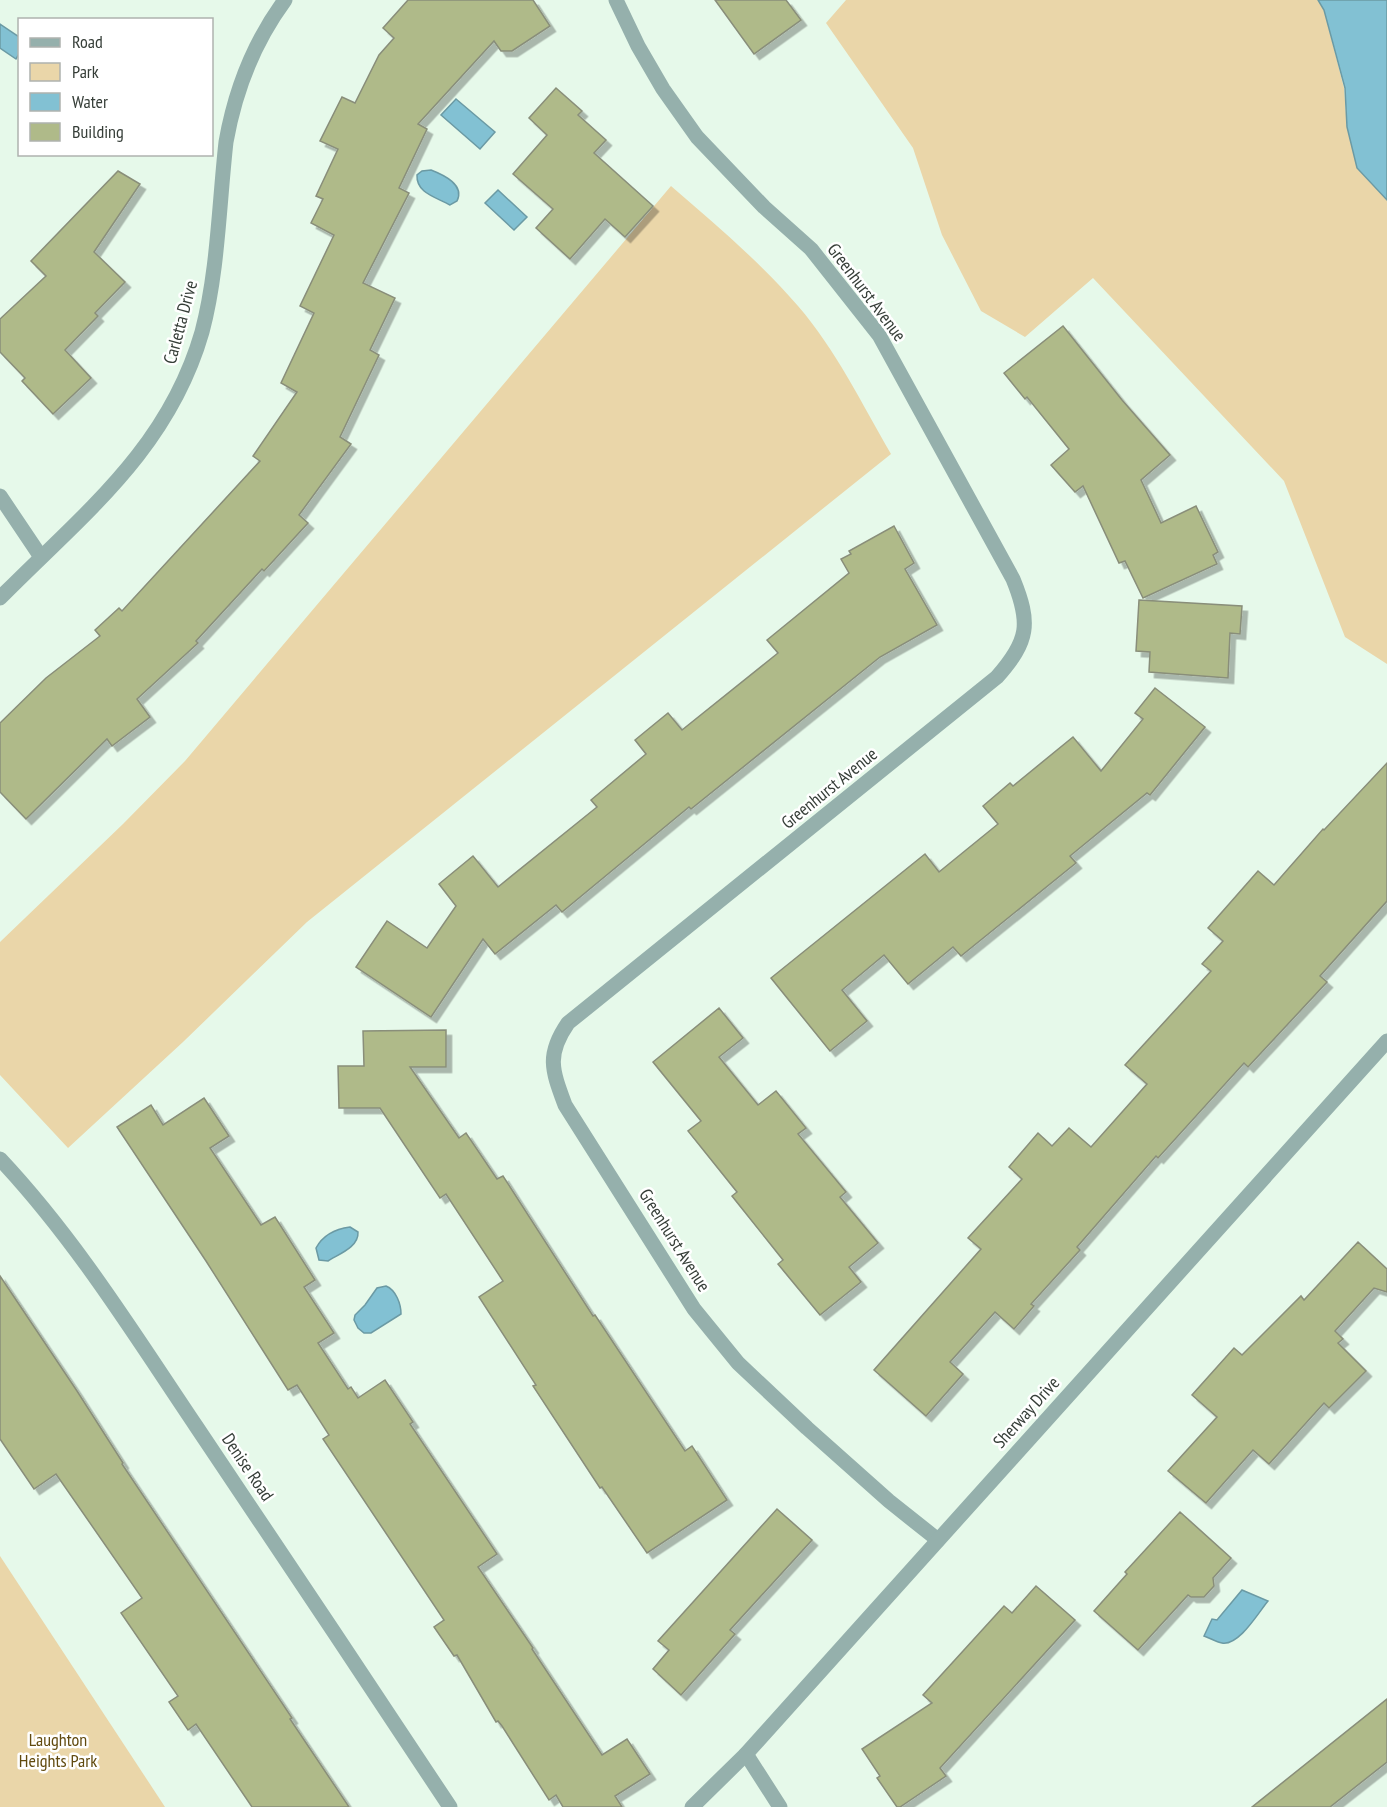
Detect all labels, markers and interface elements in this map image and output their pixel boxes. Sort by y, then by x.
legend [18,18,213,156]
text: Road [72,30,103,53]
text: Park [72,60,99,83]
text: Water [72,90,108,113]
text: Building [72,120,124,143]
street label: Greenhurst Avenue [823,238,911,346]
street label: Carletta Drive [158,278,202,366]
street label: Greenhurst Avenue [776,742,882,834]
street label: Greenhurst Avenue [634,1184,716,1296]
street label: Sherway Drive [988,1371,1064,1453]
street label: Denise Road [217,1429,279,1505]
park label: Laughton Heights Park [19,1728,97,1772]

